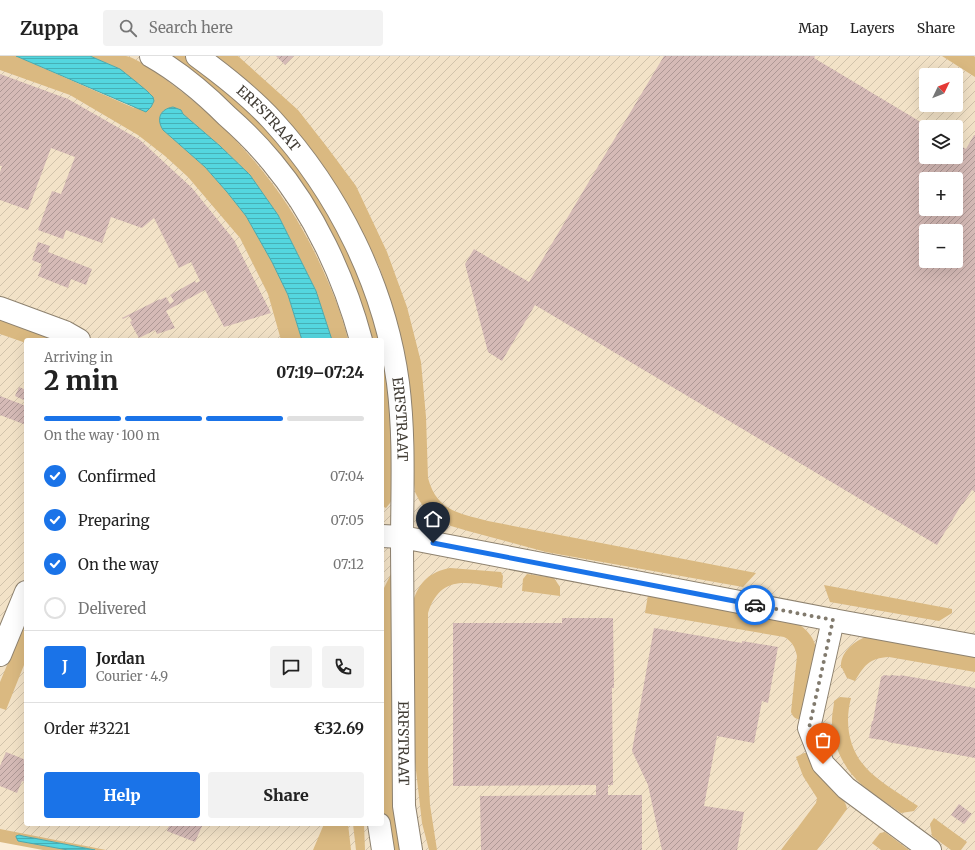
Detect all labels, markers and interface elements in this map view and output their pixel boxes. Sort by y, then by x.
search box [103,10,383,46]
text: Zuppa [20,16,79,40]
icon: search [117,17,139,39]
text: Search here [149,18,233,37]
text: Map [798,19,828,37]
text: Layers [850,19,895,37]
text: Share [917,19,955,37]
north arrow [919,68,963,112]
map controls [919,68,963,268]
street label: ERFSTRAAT [233,82,304,155]
button: layers [919,120,963,164]
button: + [919,172,963,216]
button: − [919,224,963,268]
text: Arriving in [44,349,113,366]
text: 07:19–07:24 [276,363,364,382]
text: 2 min [44,364,118,397]
street label: ERFSTRAAT [388,376,412,462]
text: On the way · 100 m [44,427,160,444]
icon: check [44,465,66,487]
text: Confirmed [78,467,156,486]
text: 07:04 [330,468,364,485]
pin [416,502,450,543]
icon: home [422,508,444,530]
icon: check [44,509,66,531]
text: Preparing [78,511,150,530]
text: 07:05 [330,512,364,529]
icon: check [44,553,66,575]
text: On the way [78,555,159,574]
text: 07:12 [333,556,364,573]
courier [735,585,775,625]
icon: car [744,594,766,616]
text: Delivered [78,599,146,618]
button: chat [270,646,312,688]
button: phone [322,646,364,688]
text: Jordan [96,649,145,668]
text: J [62,657,68,676]
text: Courier · 4.9 [96,668,168,685]
street label: ERFSTRAAT [394,701,413,786]
text: Order #3221 [44,719,130,738]
text: €32.69 [314,719,364,738]
pin [806,723,840,764]
icon: bag [812,729,834,751]
button: Help [44,772,200,818]
button: Share [208,772,364,818]

